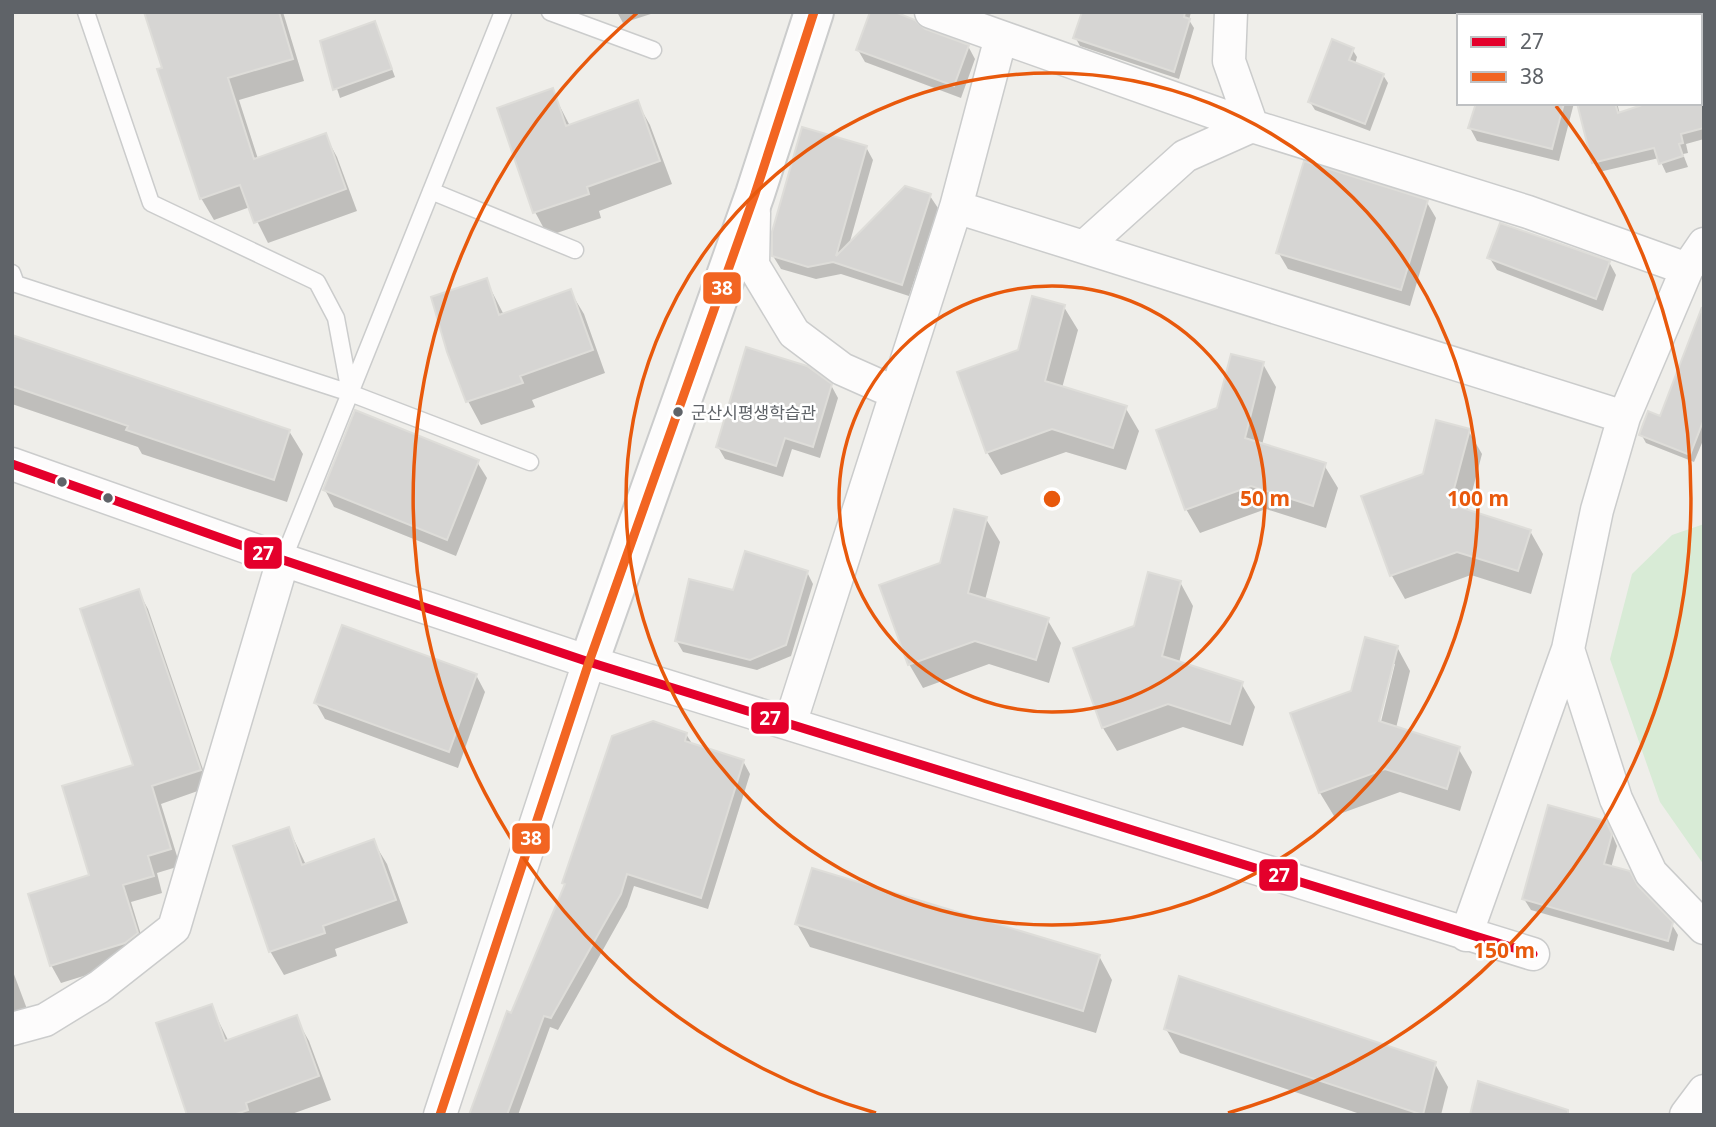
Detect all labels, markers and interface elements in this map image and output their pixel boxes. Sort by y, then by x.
legend [1457,14,1702,105]
text: 27 [1520,27,1544,55]
text: 38 [1520,62,1544,90]
line badge: 38 [702,271,742,305]
text: 38 [711,275,733,301]
place label: 군산시평생학습관 [691,401,816,424]
marker: 군산시평생학습관 [671,405,685,419]
unlabelled marker [55,475,69,489]
text: 50 m [1240,484,1290,512]
text: 100 m [1447,484,1509,512]
centre of rings [1040,487,1064,511]
unlabelled marker [101,491,115,505]
line badge: 27 [243,536,283,570]
text: 27 [252,540,274,566]
line badge: 27 [750,701,790,735]
text: 27 [759,705,781,731]
line badge: 38 [511,822,551,855]
text: 38 [520,825,542,851]
line badge: 27 [1258,858,1299,892]
text: 27 [1268,862,1290,888]
text: 150 m [1473,936,1535,964]

